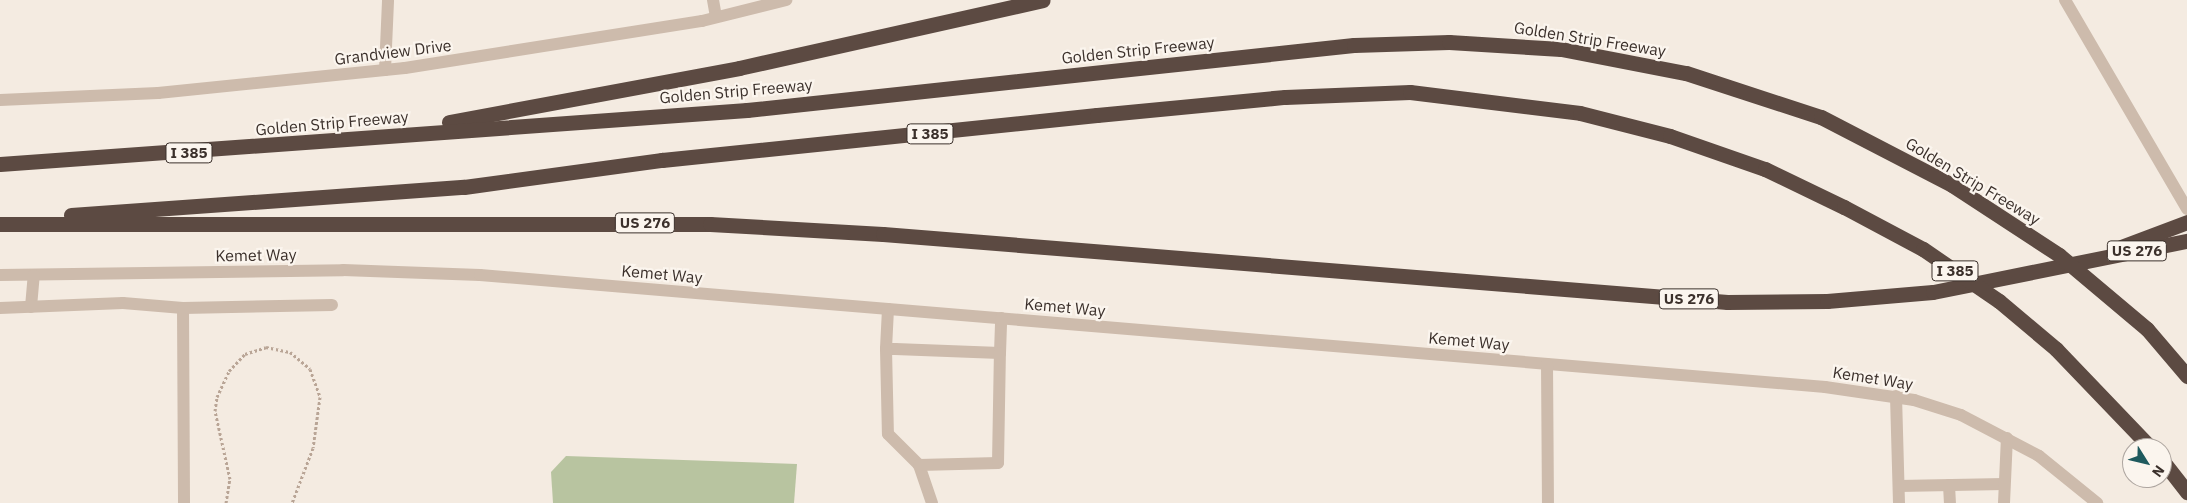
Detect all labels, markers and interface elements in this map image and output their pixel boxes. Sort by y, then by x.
street label: Golden Strip Freeway [1513,17,1667,61]
street label: Golden Strip Freeway [1061,32,1215,68]
street label: Grandview Drive [333,35,453,69]
street label: Golden Strip Freeway [659,75,813,107]
street label: Golden Strip Freeway [255,107,409,139]
road number: I 385 [906,122,954,146]
street label: Golden Strip Freeway [1902,133,2044,229]
road number: I 385 [165,140,213,166]
road number: US 276 [614,210,676,236]
road number: US 276 [2106,238,2168,264]
street label: Kemet Way [215,245,297,265]
road number: I 385 [1931,258,1979,284]
street label: Kemet Way [621,261,703,287]
road number: US 276 [1658,286,1720,312]
street label: Kemet Way [1024,294,1106,320]
street label: Kemet Way [1428,328,1510,354]
street label: Kemet Way [1831,362,1915,394]
north arrow [2122,438,2172,488]
text: N [2148,462,2169,481]

